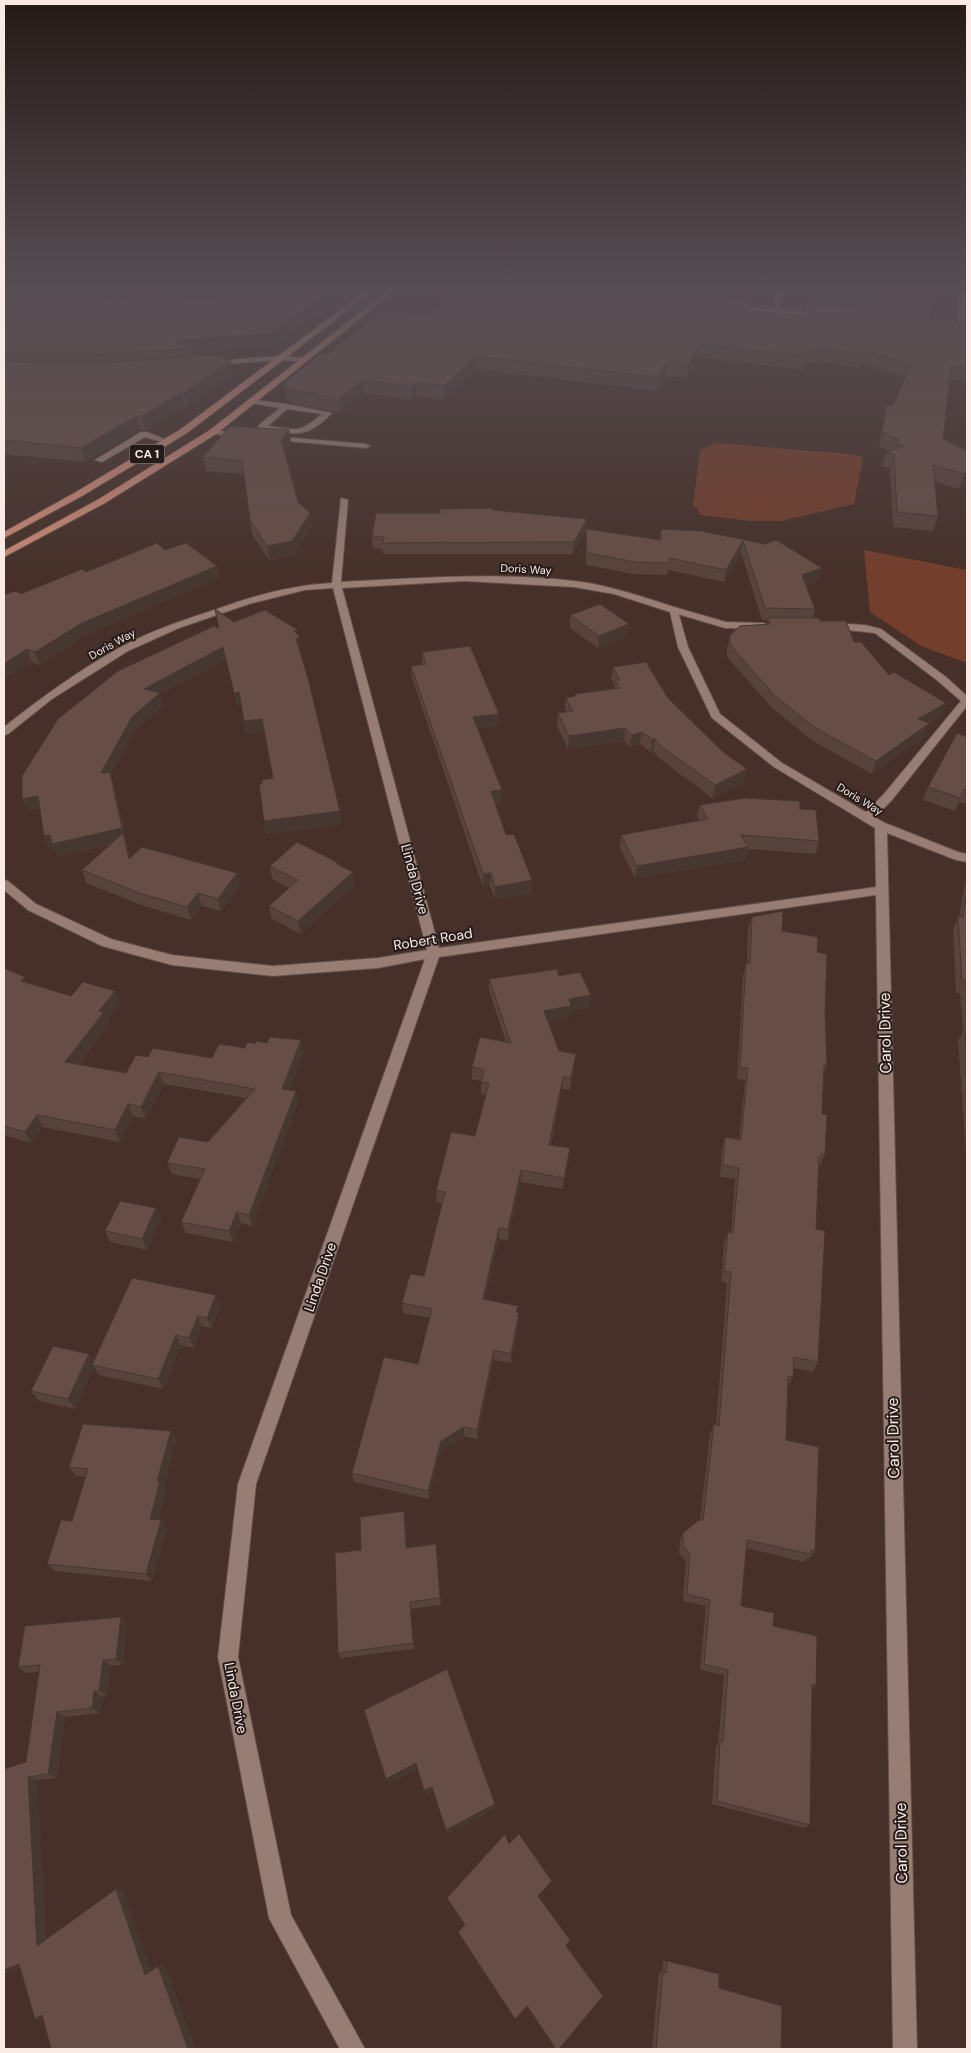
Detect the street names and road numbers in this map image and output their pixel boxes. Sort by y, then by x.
road number: CA 1 [130,444,164,464]
street label: Doris Way [500,561,552,577]
street label: Doris Way [86,625,138,663]
street label: Doris Way [834,780,886,818]
street label: Linda Drive [397,842,433,916]
street label: Robert Road [392,924,474,954]
street label: Carol Drive [874,992,896,1074]
street label: Linda Drive [300,1240,340,1314]
street label: Carol Drive [882,1397,904,1479]
street label: Linda Drive [220,1661,252,1735]
street label: Carol Drive [890,1802,912,1884]

